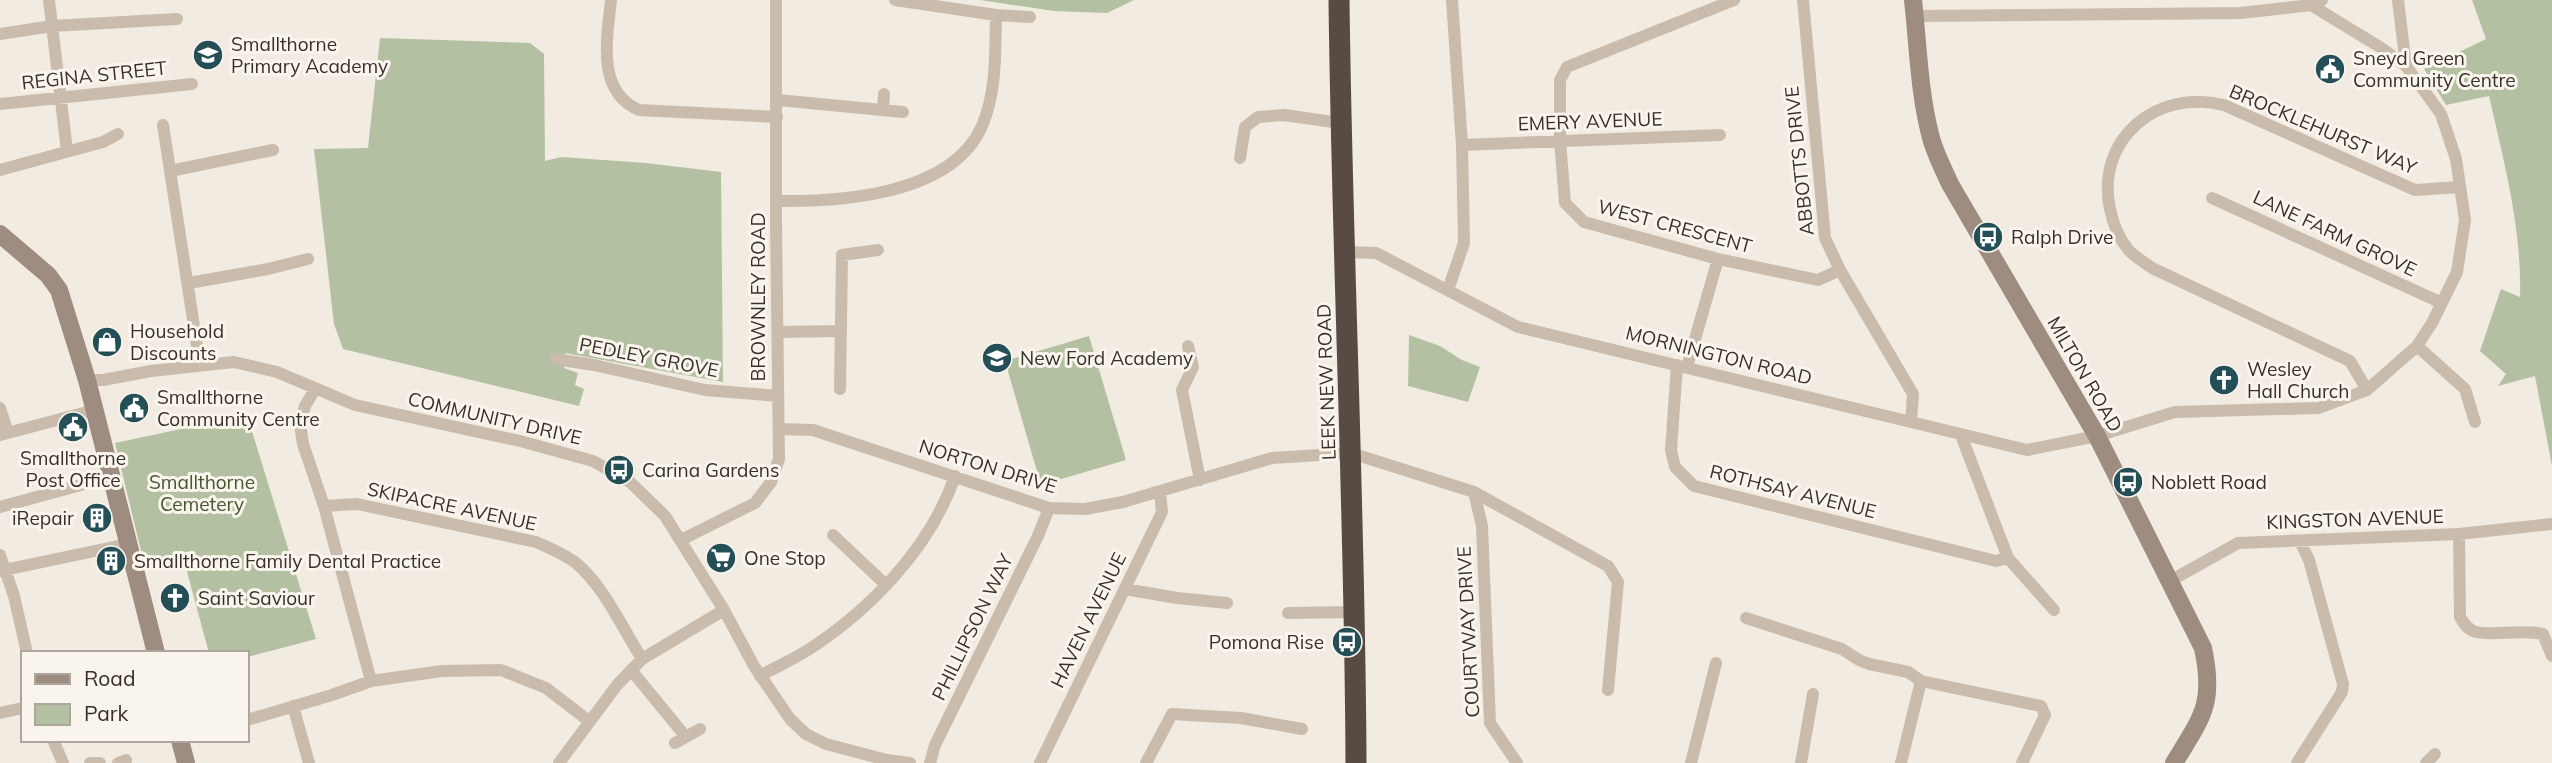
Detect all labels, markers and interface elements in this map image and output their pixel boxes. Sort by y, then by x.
place label: Smallthorne Primary Academy [231,32,388,78]
school or university icon: Smallthorne Primary Academy [191,38,225,72]
place label: Sneyd Green Community Centre [2353,46,2516,92]
public building icon: Sneyd Green Community Centre [2313,52,2347,86]
street label: REGINA STREET [20,55,168,95]
street label: BROCKLEHURST WAY [2226,79,2421,180]
street label: ABBOTTS DRIVE [1779,85,1819,237]
street label: EMERY AVENUE [1517,106,1663,136]
street label: LANE FARM GROVE [2249,185,2421,281]
street label: WEST CRESCENT [1595,194,1755,258]
street label: BROWNLEY ROAD [746,212,770,382]
bus stop icon: Ralph Drive [1971,220,2005,254]
place label: Ralph Drive [2011,225,2113,249]
street label: LEEK NEW ROAD [1311,303,1341,461]
street label: MILTON ROAD [2042,312,2128,436]
place label: Household Discounts [130,319,224,365]
street label: MORNINGTON ROAD [1623,320,1815,390]
shop icon: Household Discounts [90,325,124,359]
street label: PEDLEY GROVE [577,332,721,382]
school or university icon: New Ford Academy [980,341,1014,375]
place label: New Ford Academy [1020,346,1193,370]
place label: Wesley Hall Church [2247,357,2349,403]
church icon: Wesley Hall Church [2207,363,2241,397]
place label: Smallthorne Community Centre [157,385,320,431]
street label: COMMUNITY DRIVE [406,386,584,450]
public building icon: Smallthorne Community Centre [117,391,151,425]
public building icon: Smallthorne Post Office [56,410,90,444]
street label: NORTON DRIVE [916,434,1060,498]
place label: Smallthorne Post Office [20,446,126,492]
bus stop icon: Carina Gardens [602,453,636,487]
place label: Carina Gardens [642,458,779,482]
street label: ROTHSAY AVENUE [1707,459,1879,523]
bus stop icon: Noblett Road [2111,465,2145,499]
park label: Smallthorne Cemetery [149,470,255,516]
place label: Noblett Road [2151,470,2267,494]
street label: SKIPACRE AVENUE [365,476,539,536]
building icon: iRepair [80,501,114,535]
street label: KINGSTON AVENUE [2266,504,2444,534]
place label: iRepair [12,506,74,530]
supermarket icon: One Stop [704,541,738,575]
building icon: Smallthorne Family Dental Practice [94,544,128,578]
place label: One Stop [744,546,826,570]
street label: COURTWAY DRIVE [1452,546,1484,718]
street label: HAVEN AVENUE [1045,548,1131,692]
place label: Smallthorne Family Dental Practice [134,549,441,573]
street label: PHILLIPSON WAY [926,549,1018,704]
church icon: Saint Saviour [158,581,192,615]
place label: Saint Saviour [198,586,315,610]
bus stop icon: Pomona Rise [1330,625,1364,659]
place label: Pomona Rise [1209,630,1324,654]
legend [21,651,248,742]
text: Road [84,665,135,691]
text: Park [84,700,128,726]

